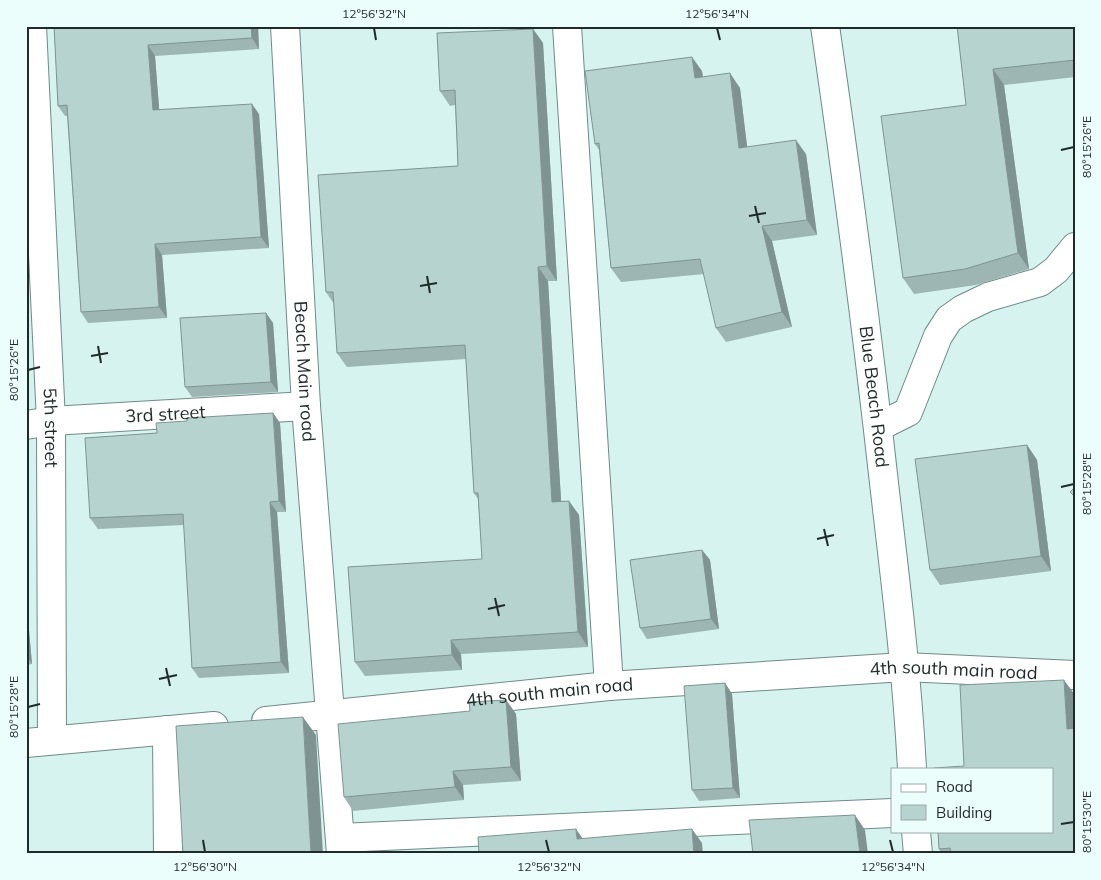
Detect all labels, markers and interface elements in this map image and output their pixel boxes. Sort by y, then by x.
text: 12°56'32"N [342,6,406,21]
text: 12°56'34"N [685,6,749,21]
text: 80°15'26"E [1079,116,1094,178]
street label: Beach Main road [289,300,321,443]
street label: Blue Beach Road [855,324,894,469]
text: 80°15'26"E [6,339,21,401]
street label: 5th street [38,387,63,468]
street label: 3rd street [125,400,206,428]
text: 80°15'28"E [1079,453,1094,515]
street label: 4th south main road [869,655,1038,684]
street label: 4th south main road [465,672,634,712]
text: 80°15'28"E [6,676,21,738]
legend [891,768,1054,832]
text: Road [936,777,973,796]
text: 80°15'30"E [1079,791,1094,853]
text: Building [936,803,992,822]
text: 12°56'30"N [173,859,237,874]
text: 12°56'32"N [517,859,581,874]
text: 12°56'34"N [861,859,925,874]

